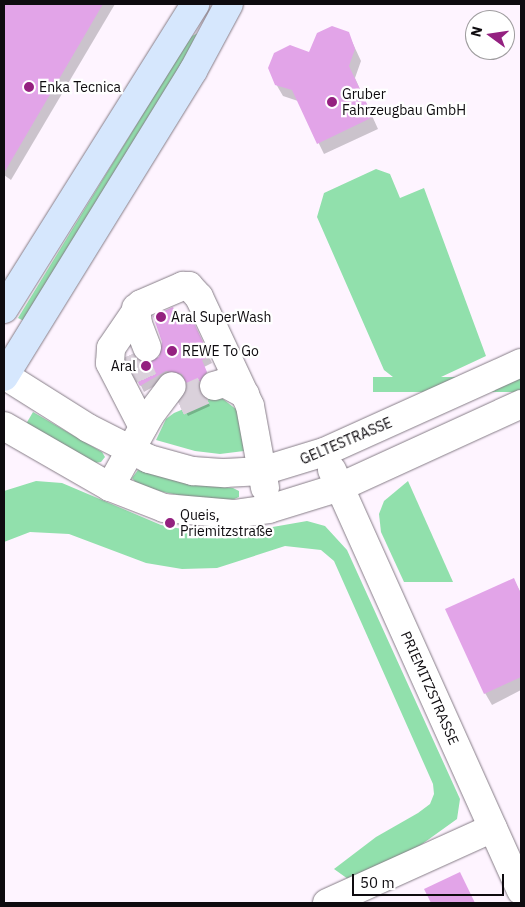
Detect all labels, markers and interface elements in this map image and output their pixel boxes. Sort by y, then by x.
north arrow [465,10,515,60]
text: N [466,25,486,39]
place label: Enka Tecnica [39,79,121,95]
marker: Enka Tecnica [23,81,35,93]
place label: Gruber Fahrzeugbau GmbH [342,86,466,118]
marker: Gruber Fahrzeugbau GmbH [326,96,338,108]
place label: Aral SuperWash [171,309,271,325]
marker: Aral SuperWash [155,311,167,323]
place label: REWE To Go [182,343,259,359]
marker: REWE To Go [166,345,178,357]
place label: Aral [111,358,136,374]
marker: Aral [140,360,152,372]
street label: GELTESTRASSE [297,414,395,468]
place label: Queis, Priemitzstraße [180,507,273,540]
marker: Queis, Priemitzstraße [164,517,176,529]
street label: PRIEMITZSTRASSE [397,629,463,747]
scale bar [355,864,508,896]
text: 50 m [360,873,395,892]

